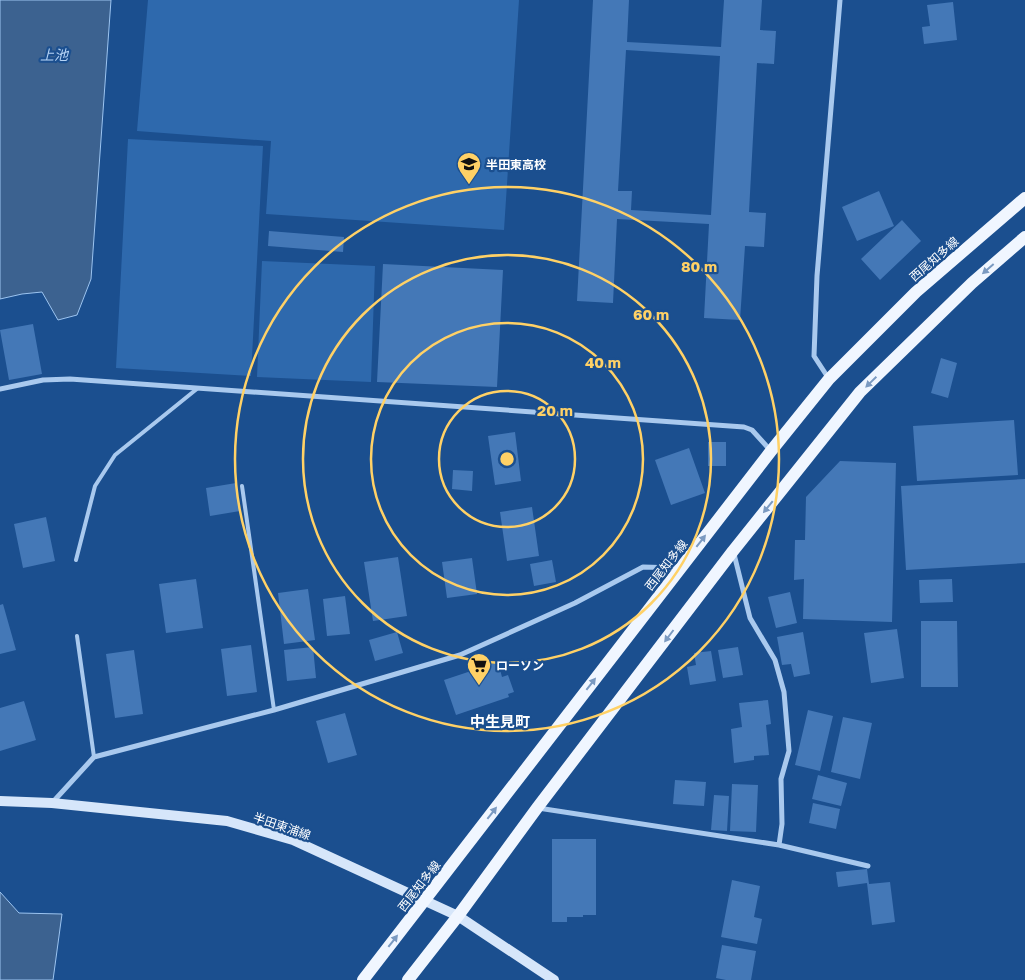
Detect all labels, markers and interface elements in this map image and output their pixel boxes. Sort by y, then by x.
water label: 上池 [40,46,70,63]
school or university icon: 半田東高校 [456,151,482,185]
place label: 半田東高校 [486,157,546,172]
street label: 西尾知多線 [906,234,962,284]
text: 80 m [681,257,717,275]
one-way arrow [983,263,995,275]
text: 60 m [633,305,669,323]
text: 40 m [585,353,621,371]
one-way arrow [865,376,877,388]
text: 20 m [537,401,573,419]
centre of rings [498,450,516,468]
one-way arrow [763,500,774,513]
one-way arrow [696,535,706,548]
street label: 西尾知多線 [642,537,690,593]
one-way arrow [663,629,674,642]
supermarket icon: ローソン [466,652,492,686]
place label: ローソン [496,658,544,673]
one-way arrow [586,678,597,691]
district label: 中生見町 [470,712,530,730]
one-way arrow [487,806,497,820]
street label: 半田東浦線 [251,809,313,843]
street label: 西尾知多線 [395,858,443,914]
one-way arrow [387,935,398,948]

